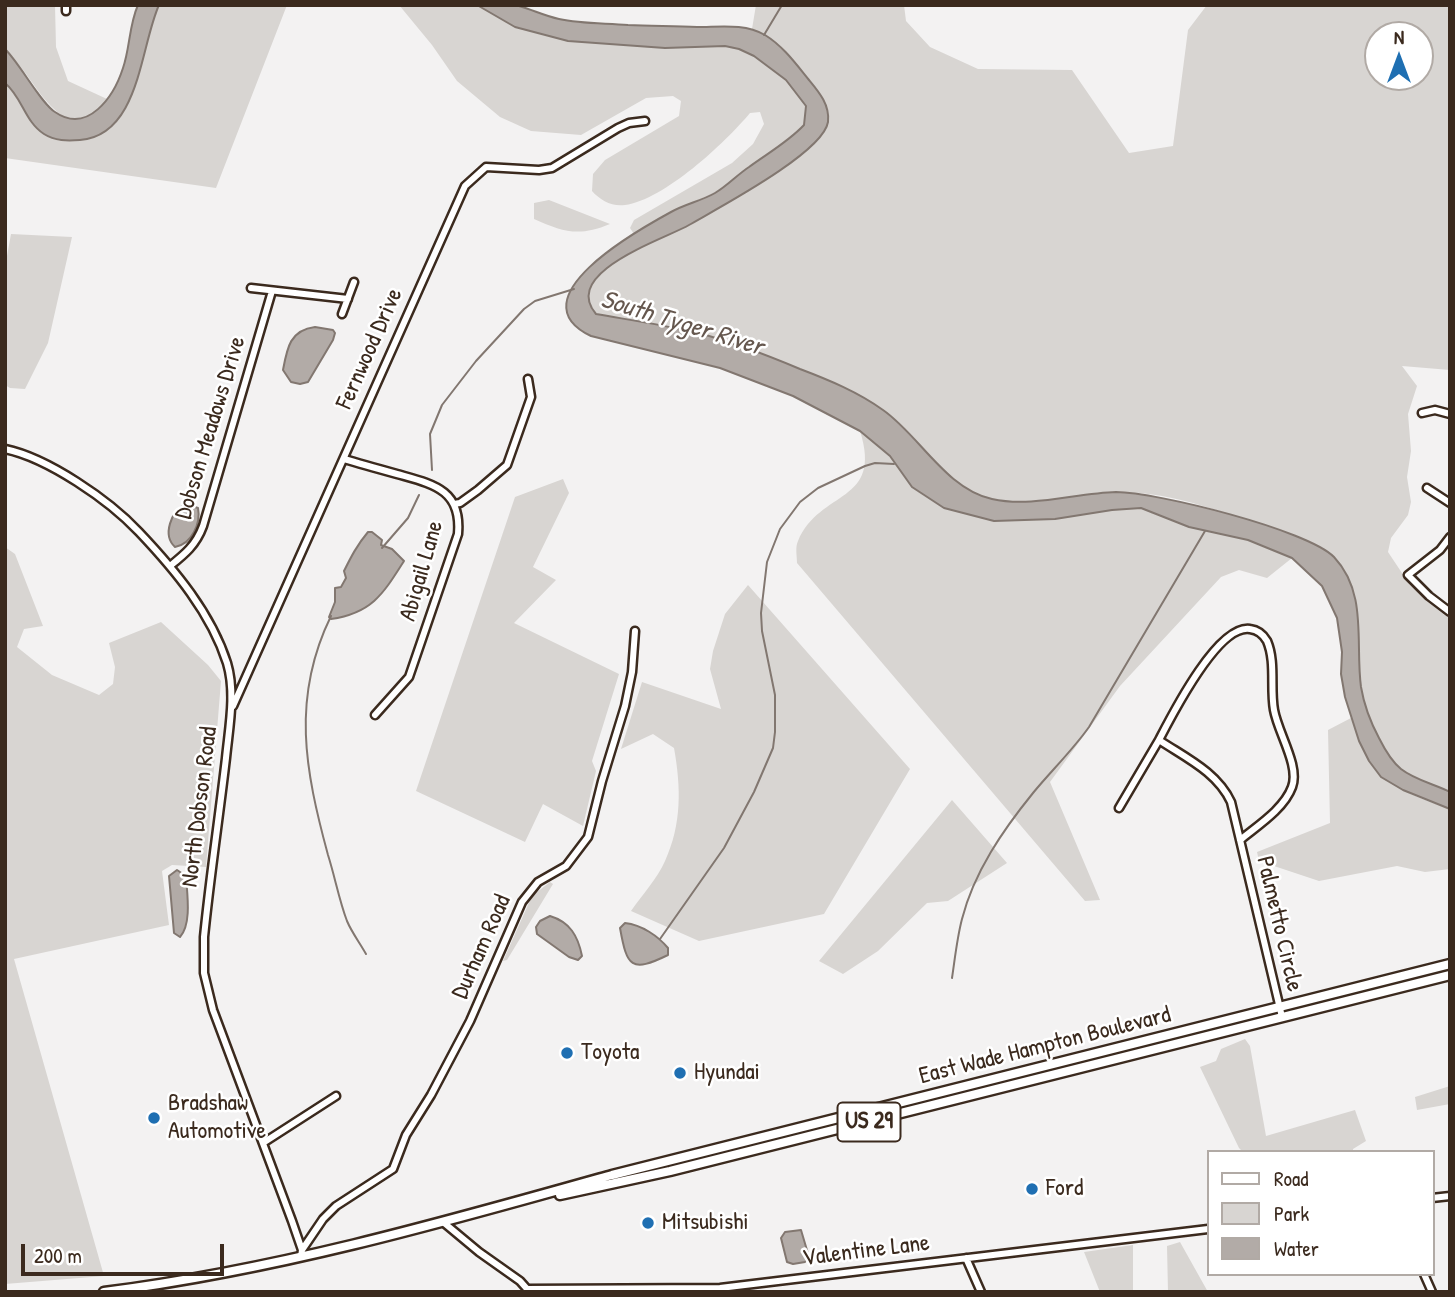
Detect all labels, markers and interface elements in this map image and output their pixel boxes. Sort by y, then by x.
north arrow [1364,21,1434,91]
text: N [1394,24,1404,50]
street label: Fernwood Drive [331,284,409,414]
water label: South Tyger River [597,285,767,363]
street label: Dobson Meadows Drive [170,333,252,523]
street label: Abigail Lane [394,517,450,625]
street label: North Dobson Road [176,725,224,889]
street label: Palmetto Circle [1249,854,1309,994]
street label: Durham Road [446,890,518,1004]
street label: East Wade Hampton Boulevard [916,1001,1174,1091]
place label: Toyota [581,1039,639,1067]
marker: Toyota [559,1045,575,1061]
place label: Hyundai [694,1059,760,1087]
marker: Hyundai [672,1065,688,1081]
place label: Bradshaw Automotive [168,1090,266,1146]
road number: US 29 [838,1102,900,1142]
marker: Bradshaw Automotive [146,1110,162,1126]
legend [1206,1150,1434,1276]
text: Road [1274,1164,1308,1193]
place label: Ford [1046,1175,1083,1203]
marker: Ford [1024,1181,1040,1197]
text: Park [1274,1199,1309,1228]
place label: Mitsubishi [662,1209,749,1237]
marker: Mitsubishi [640,1215,656,1231]
street label: Valentine Lane [801,1229,931,1273]
scale bar [24,1230,228,1274]
text: Water [1274,1234,1319,1263]
text: 200 m [34,1241,82,1270]

